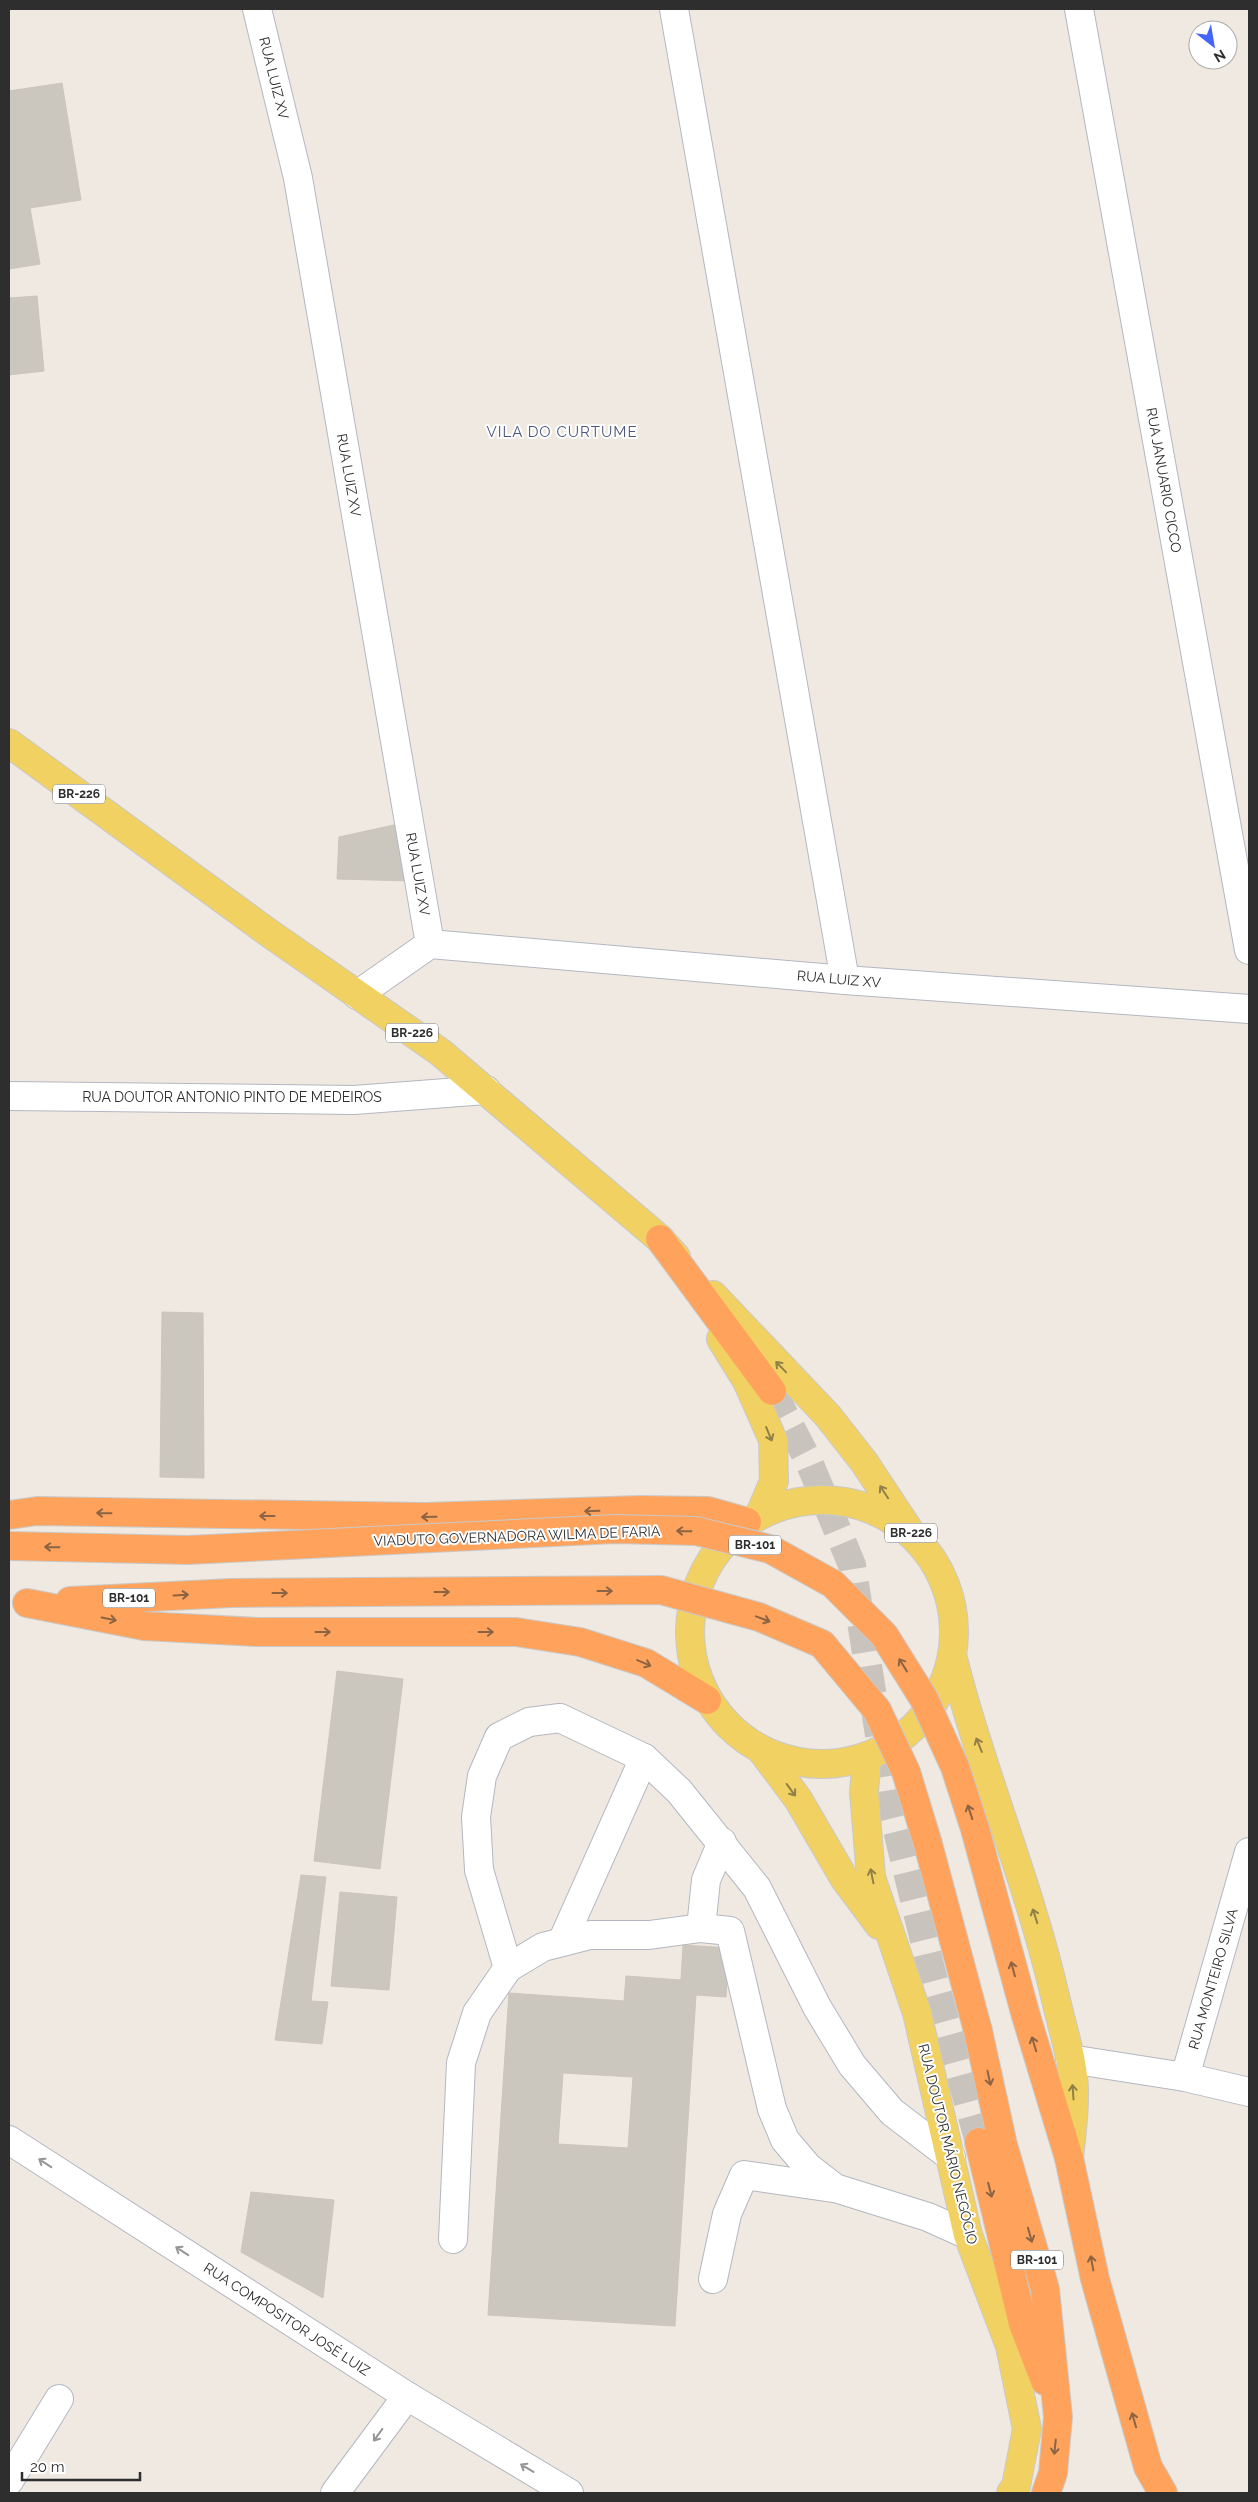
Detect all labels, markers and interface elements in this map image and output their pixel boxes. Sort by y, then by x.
north arrow [1188,20,1238,70]
street label: RUA LUIZ XV [256,35,292,121]
text: N [1211,47,1228,66]
street label: RUA JANUARIO CICCO [1143,406,1185,554]
district label: VILA DO CURTUME [486,423,638,441]
street label: RUA LUIZ XV [334,432,364,518]
road number: BR-226 [53,784,105,804]
street label: RUA LUIZ XV [403,831,433,917]
street label: RUA LUIZ XV [796,967,882,991]
road number: BR-226 [386,1024,438,1042]
street label: RUA DOUTOR ANTONIO PINTO DE MEDEIROS [82,1089,382,1105]
one-way arrow [775,1361,787,1373]
one-way arrow [765,1426,775,1441]
one-way arrow [879,1485,890,1499]
one-way arrow [584,1507,600,1516]
one-way arrow [97,1508,113,1518]
one-way arrow [259,1511,275,1521]
one-way arrow [421,1512,438,1522]
street label: VIADUTO GOVERNADORA WILMA DE FARIA [373,1523,661,1549]
road number: BR-226 [885,1524,937,1542]
one-way arrow [676,1526,692,1535]
road number: BR-101 [729,1536,781,1554]
one-way arrow [44,1542,60,1552]
one-way arrow [596,1586,612,1596]
one-way arrow [434,1587,450,1597]
one-way arrow [271,1588,287,1598]
road number: BR-101 [103,1589,155,1608]
one-way arrow [172,1591,188,1600]
one-way arrow [101,1615,117,1625]
one-way arrow [755,1615,770,1624]
one-way arrow [315,1627,331,1637]
one-way arrow [478,1627,494,1637]
one-way arrow [897,1658,907,1672]
one-way arrow [636,1659,651,1668]
one-way arrow [974,1738,984,1753]
one-way arrow [786,1783,796,1797]
one-way arrow [965,1805,974,1820]
one-way arrow [866,1869,876,1885]
street label: RUA MONTEIRO SILVA [1185,1906,1241,2051]
one-way arrow [1029,1908,1039,1924]
one-way arrow [1008,1961,1017,1977]
one-way arrow [1029,2036,1039,2052]
street label: RUA DOUTOR MÁRIO NEGÓCIO [915,2042,982,2246]
one-way arrow [985,2070,994,2086]
one-way arrow [1069,2084,1078,2100]
one-way arrow [39,2158,53,2168]
one-way arrow [986,2181,995,2197]
one-way arrow [1025,2227,1035,2243]
one-way arrow [176,2246,190,2256]
road number: BR-101 [1011,2250,1063,2270]
one-way arrow [1087,2256,1097,2272]
street label: RUA COMPOSITOR JOSÉ LUIZ [201,2258,374,2379]
one-way arrow [1129,2413,1139,2429]
one-way arrow [373,2428,384,2441]
one-way arrow [1051,2439,1060,2455]
scale bar [22,2450,140,2482]
text: 20 m [30,2458,65,2476]
one-way arrow [521,2463,535,2473]

